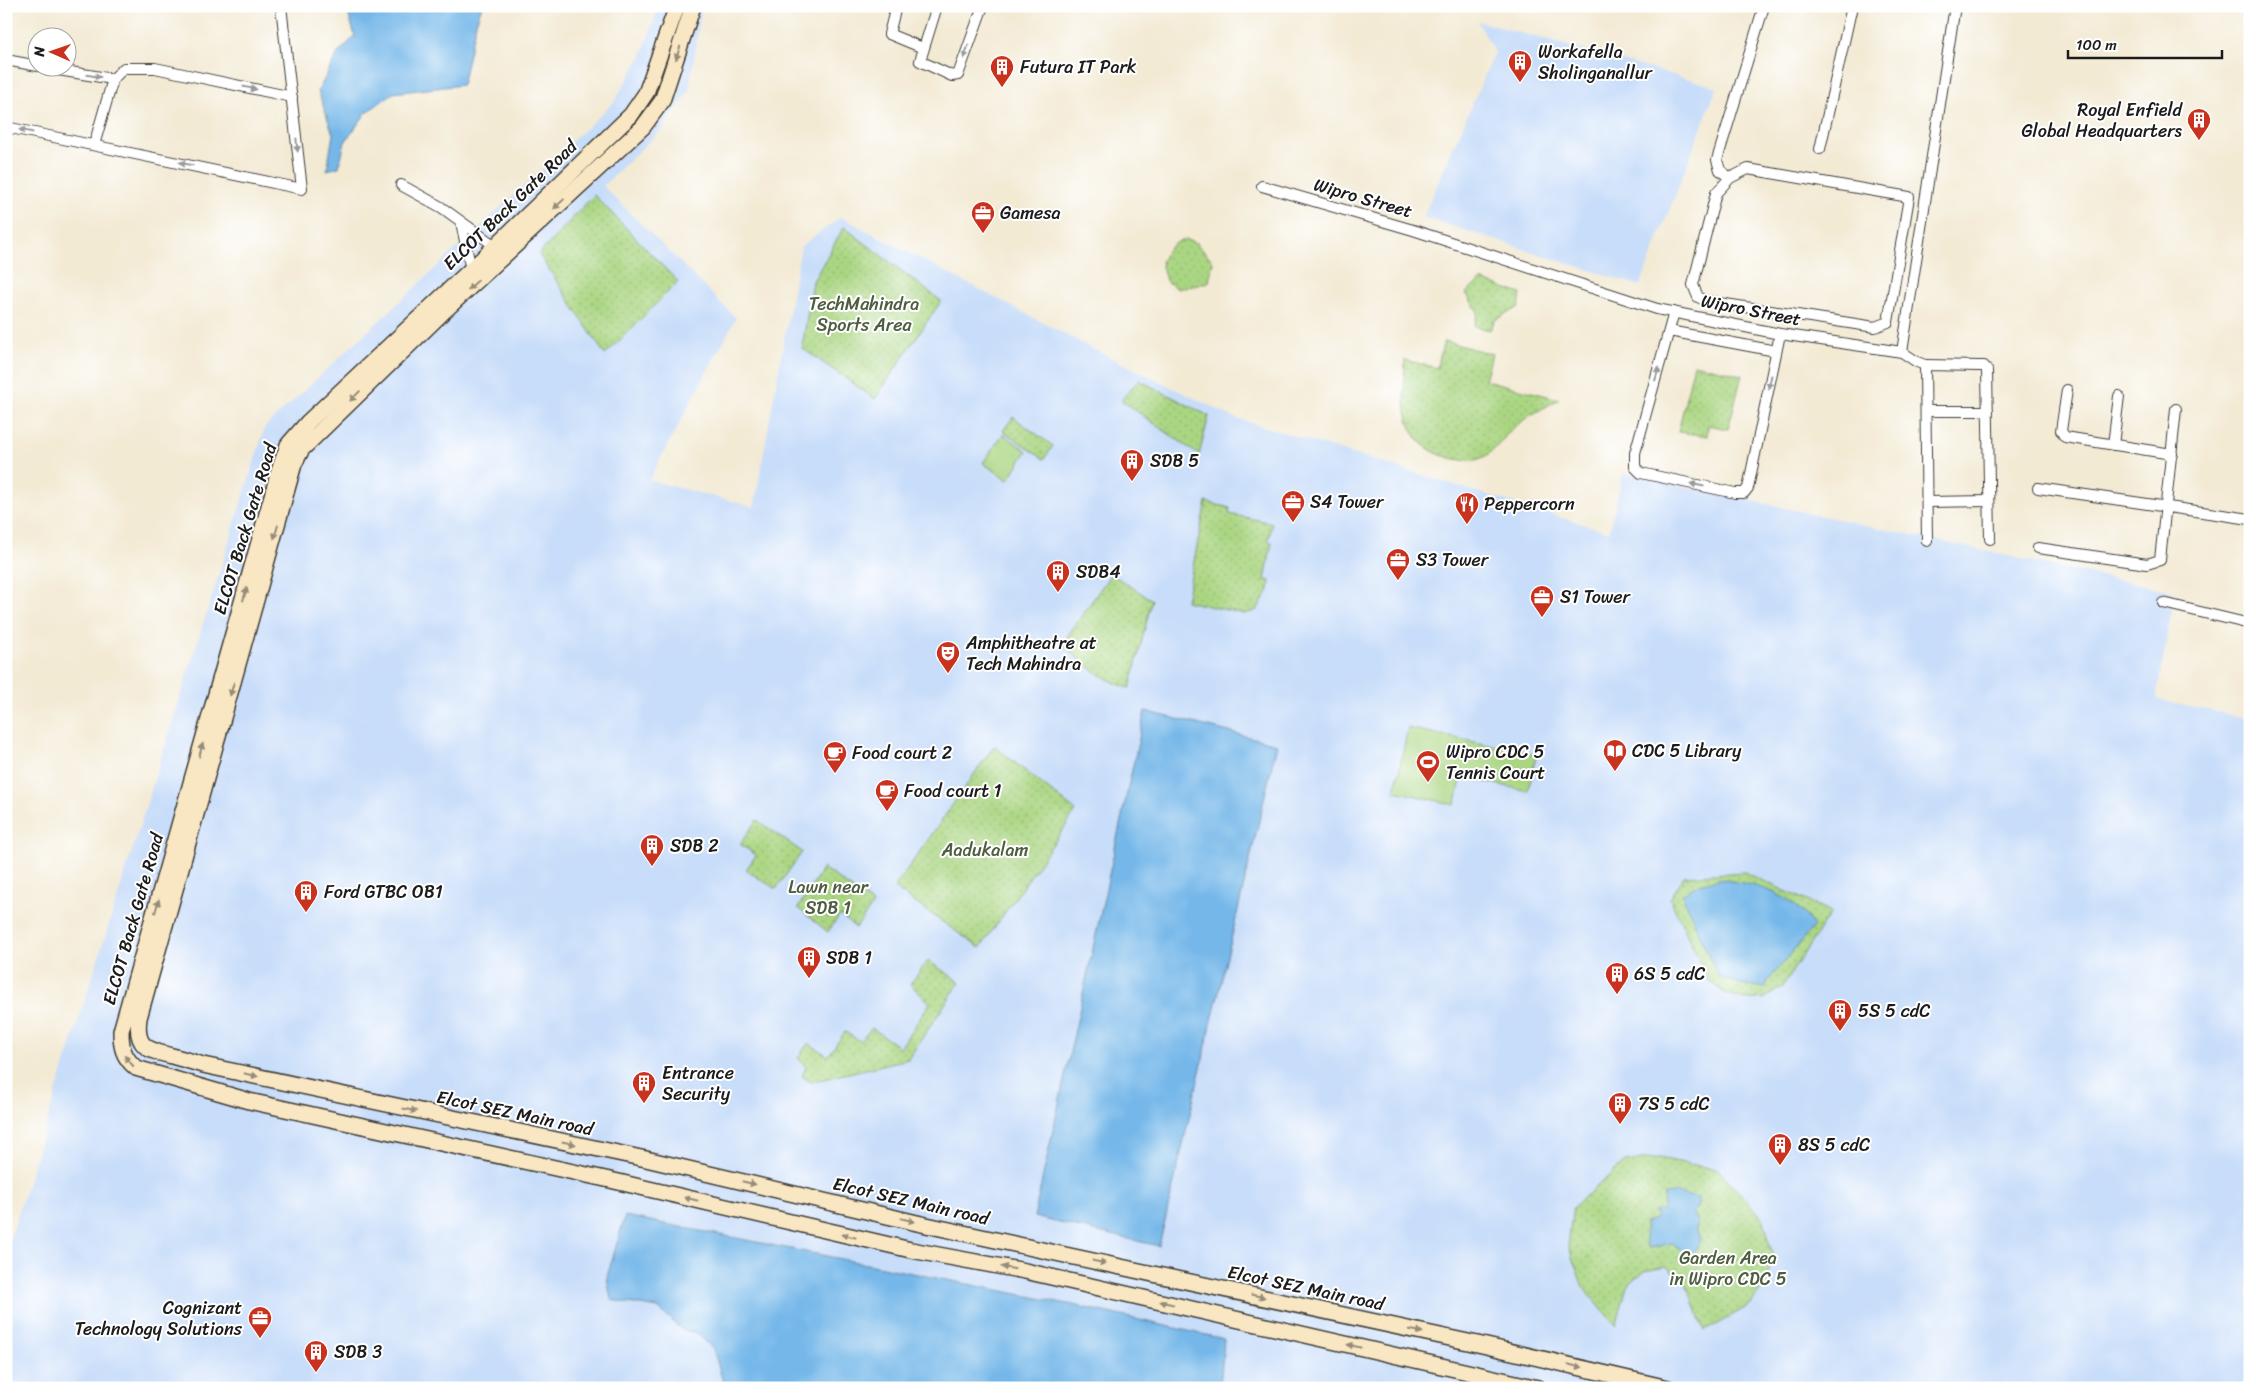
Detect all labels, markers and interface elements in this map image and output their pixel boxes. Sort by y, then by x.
north arrow [28,28,78,78]
scale bar [2068,28,2222,60]
text: 100 m [2076,32,2117,58]
place label: Workafella Sholinganallur [1538,36,1654,89]
one-way arrow [674,45,681,60]
one-way arrow [962,45,970,60]
text: N [27,46,52,58]
building icon: Workafella Sholinganallur [1507,49,1533,83]
place label: Futura IT Park [1020,51,1137,83]
building icon: Futura IT Park [989,54,1015,88]
one-way arrow [87,72,103,80]
one-way arrow [243,84,258,92]
place label: Royal Enfield Global Headquarters [2021,94,2184,147]
building icon: Royal Enfield Global Headquarters [2186,107,2212,141]
one-way arrow [19,127,34,135]
street label: ELCOT Back Gate Road [435,131,586,278]
one-way arrow [293,137,301,153]
one-way arrow [177,160,193,168]
street label: Wipro Street [1310,169,1416,227]
place label: Gamesa [1000,197,1061,229]
one-way arrow [552,199,565,210]
office icon: Gamesa [970,200,996,234]
one-way arrow [467,279,479,290]
street label: Wipro Street [1698,285,1804,335]
park label: TechMahindra Sports Area [809,288,919,341]
one-way arrow [1654,367,1662,382]
one-way arrow [1766,374,1774,389]
one-way arrow [349,390,361,402]
street label: ELCOT Back Gate Road [204,438,287,619]
place label: SDB 5 [1150,445,1199,477]
building icon: SDB 5 [1119,448,1145,482]
one-way arrow [1689,481,1705,489]
place label: S4 Tower [1310,486,1385,518]
place label: Peppercorn [1484,488,1575,520]
office icon: S4 Tower [1280,489,1306,523]
restaurant icon: Peppercorn [1454,491,1480,525]
one-way arrow [271,525,279,540]
place label: S3 Tower [1416,544,1490,576]
office icon: S3 Tower [1385,547,1411,581]
place label: SDB4 [1076,556,1121,588]
building icon: SDB4 [1045,559,1071,593]
place label: S1 Tower [1560,581,1631,613]
office icon: S1 Tower [1529,584,1555,618]
one-way arrow [242,586,250,601]
place label: Amphitheatre at Tech Mahindra [965,627,1097,680]
theatre icon: Amphitheatre at Tech Mahindra [935,640,961,674]
one-way arrow [227,681,235,696]
place label: CDC 5 Library [1632,735,1742,767]
place label: Wipro CDC 5 Tennis Court [1446,736,1545,789]
place label: Food court 2 [852,737,952,769]
library icon: CDC 5 Library [1602,738,1628,772]
cafe icon: Food court 2 [822,740,848,774]
one-way arrow [197,742,205,757]
sports icon: Wipro CDC 5 Tennis Court [1415,749,1441,783]
place label: Food court 1 [904,775,1002,807]
cafe icon: Food court 1 [874,778,900,812]
street label: ELCOT Back Gate Road [93,828,173,1009]
place label: SDB 2 [670,830,719,862]
building icon: SDB 2 [639,833,665,867]
park label: Aadukalam [941,834,1028,866]
park label: Lawn near SDB 1 [788,871,869,924]
place label: Ford GTBC OB1 [324,876,443,908]
building icon: Ford GTBC OB1 [293,879,319,913]
one-way arrow [153,899,161,914]
place label: SDB 1 [826,942,872,974]
building icon: SDB 1 [796,945,822,979]
place label: 6S 5 cdC [1634,958,1706,990]
building icon: 6S 5 cdC [1604,961,1630,995]
place label: 5S 5 cdC [1858,995,1930,1027]
building icon: 5S 5 cdC [1827,998,1853,1032]
one-way arrow [124,1055,135,1068]
place label: Entrance Security [662,1057,734,1110]
building icon: Entrance Security [631,1070,657,1104]
one-way arrow [243,1072,259,1080]
street label: Elcot SEZ Main road [434,1081,598,1146]
place label: 7S 5 cdC [1638,1088,1710,1120]
building icon: 7S 5 cdC [1607,1091,1633,1125]
one-way arrow [402,1106,417,1114]
place label: 8S 5 cdC [1798,1129,1870,1161]
building icon: 8S 5 cdC [1767,1132,1793,1166]
one-way arrow [561,1139,576,1147]
street label: Elcot SEZ Main road [830,1167,994,1235]
one-way arrow [742,1179,757,1187]
one-way arrow [683,1195,698,1203]
one-way arrow [900,1216,915,1224]
one-way arrow [841,1232,857,1240]
park label: Garden Area in Wipro CDC 5 [1669,1242,1787,1295]
street label: Elcot SEZ Main road [1225,1256,1389,1321]
one-way arrow [1091,1258,1106,1266]
one-way arrow [1000,1264,1016,1272]
place label: Cognizant Technology Solutions [75,1292,243,1345]
one-way arrow [1250,1293,1266,1301]
one-way arrow [1159,1299,1174,1307]
office icon: Cognizant Technology Solutions [247,1305,273,1339]
one-way arrow [1409,1327,1425,1335]
place label: SDB 3 [334,1336,382,1368]
building icon: SDB 3 [303,1339,329,1373]
one-way arrow [1347,1342,1362,1350]
one-way arrow [1567,1362,1583,1370]

